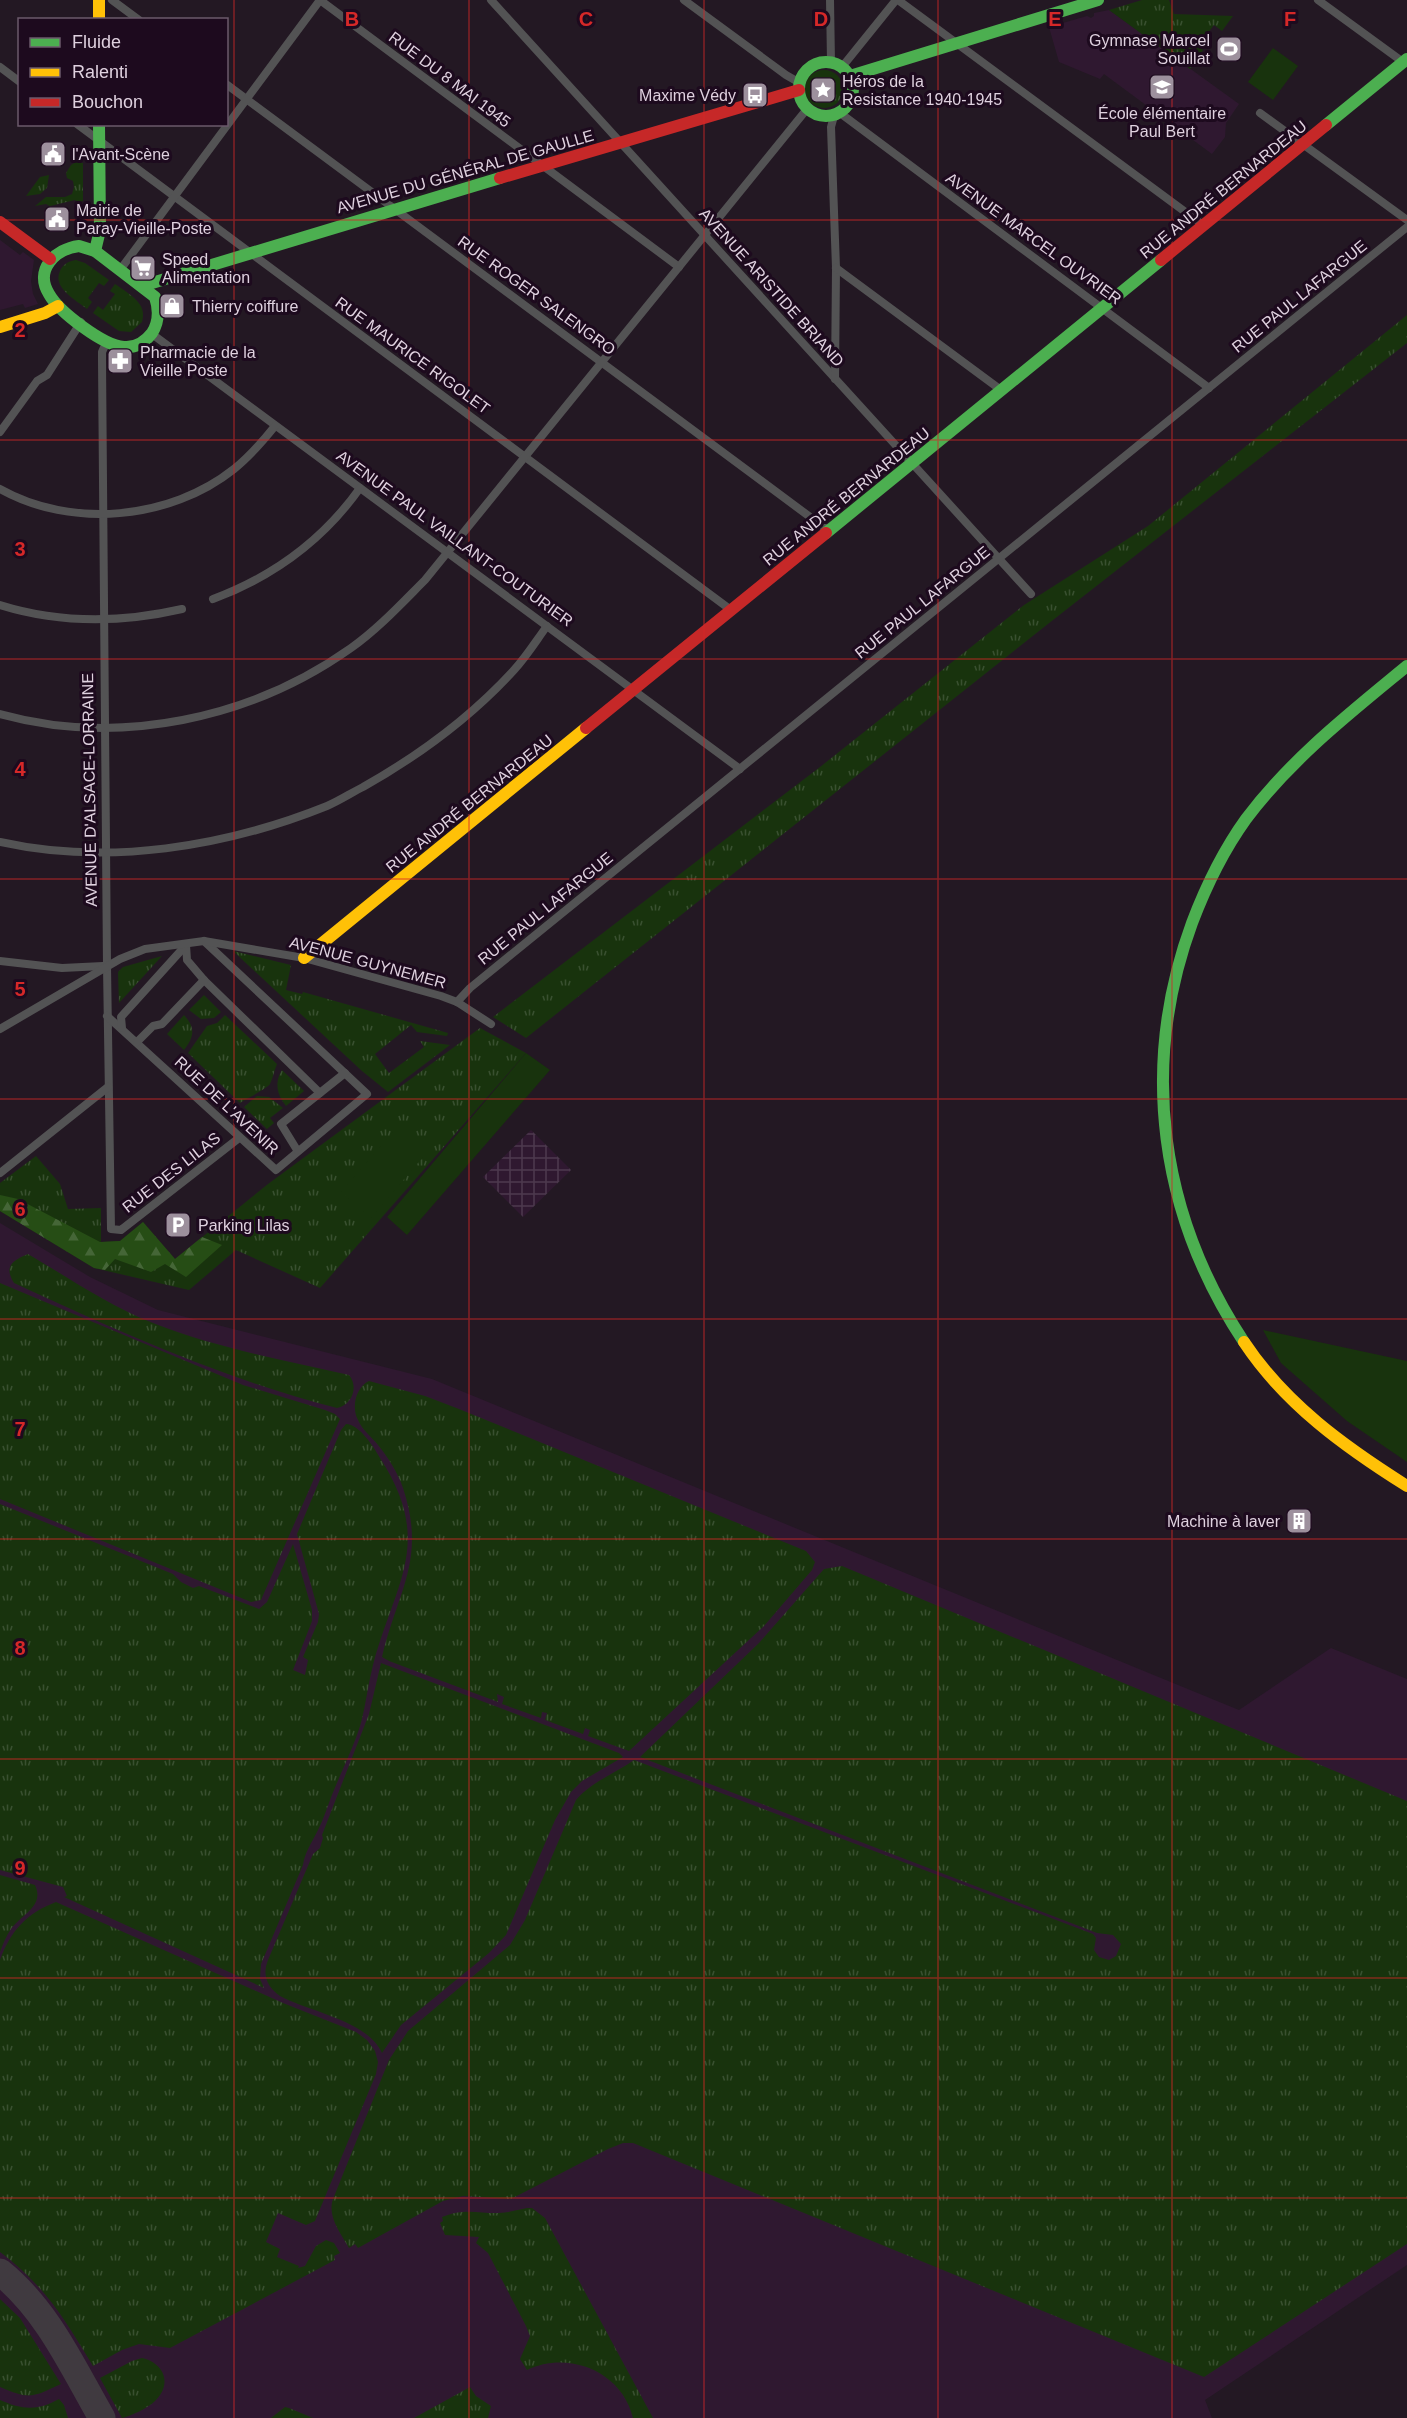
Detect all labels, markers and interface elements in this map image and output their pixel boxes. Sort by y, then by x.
text: B [345,8,359,30]
text: C [579,8,593,30]
text: D [814,8,828,30]
text: E [1048,8,1062,30]
text: F [1284,8,1296,30]
legend [18,18,228,126]
street label: RUE DU 8 MAI 1945 [386,28,514,131]
text: Fluide [72,32,121,52]
place label: Gymnase Marcel Souillat [1089,32,1211,67]
sports icon: Gymnase Marcel Souillat [1214,34,1244,64]
text: Ralenti [72,62,128,82]
school or university icon: École élémentaire Paul Bert [1147,72,1177,102]
place label: Héros de la Resistance 1940-1945 [842,73,1002,108]
place icon: Héros de la Resistance 1940-1945 [808,75,838,105]
bus stop icon: Maxime Védy [740,80,770,110]
place label: Maxime Védy [639,87,736,104]
text: Bouchon [72,92,143,112]
place label: École élémentaire Paul Bert [1098,104,1226,140]
street label: RUE ANDRÉ BERNARDEAU [1136,116,1310,262]
street label: AVENUE DU GÉNÉRAL DE GAULLE [334,126,596,216]
public building icon: l'Avant-Scène [38,139,68,169]
place label: l'Avant-Scène [72,146,170,163]
street label: AVENUE MARCEL OUVRIER [943,169,1125,308]
place label: Mairie de Paray-Vieille-Poste [76,202,212,237]
public building icon: Mairie de Paray-Vieille-Poste [42,204,72,234]
street label: AVENUE ARISTIDE BRIAND [696,205,847,370]
street label: RUE ROGER SALENGRO [455,233,619,358]
street label: RUE PAUL LAFARGUE [1229,237,1370,356]
place label: Speed Alimentation [162,251,250,286]
supermarket icon: Speed Alimentation [128,253,158,283]
shop icon: Thierry coiffure [157,291,187,321]
street label: RUE MAURICE RIGOLET [332,294,493,417]
place label: Thierry coiffure [192,298,299,315]
text: 2 [14,319,26,341]
place label: Pharmacie de la Vieille Poste [140,344,256,379]
pharmacy icon: Pharmacie de la Vieille Poste [105,346,135,376]
street label: RUE ANDRÉ BERNARDEAU [759,423,933,569]
street label: AVENUE PAUL VAILLANT-COUTURIER [333,447,576,630]
text: 3 [14,538,26,560]
street label: RUE PAUL LAFARGUE [852,543,993,662]
street label: AVENUE D'ALSACE-LORRAINE [79,673,100,907]
street label: RUE ANDRÉ BERNARDEAU [382,730,556,876]
text: 4 [14,758,26,780]
street label: RUE PAUL LAFARGUE [475,849,616,968]
street label: AVENUE GUYNEMER [288,933,448,992]
text: 5 [14,978,26,1000]
street label: RUE DE L'AVENIR [171,1053,282,1158]
street label: RUE DES LILAS [119,1129,223,1216]
text: 6 [14,1198,26,1220]
parking icon: Parking Lilas [163,1210,193,1240]
place label: Parking Lilas [198,1217,290,1234]
text: 7 [14,1418,26,1440]
building icon: Machine à laver [1284,1506,1314,1536]
place label: Machine à laver [1167,1513,1281,1530]
text: 8 [14,1637,26,1659]
text: 9 [14,1857,26,1879]

